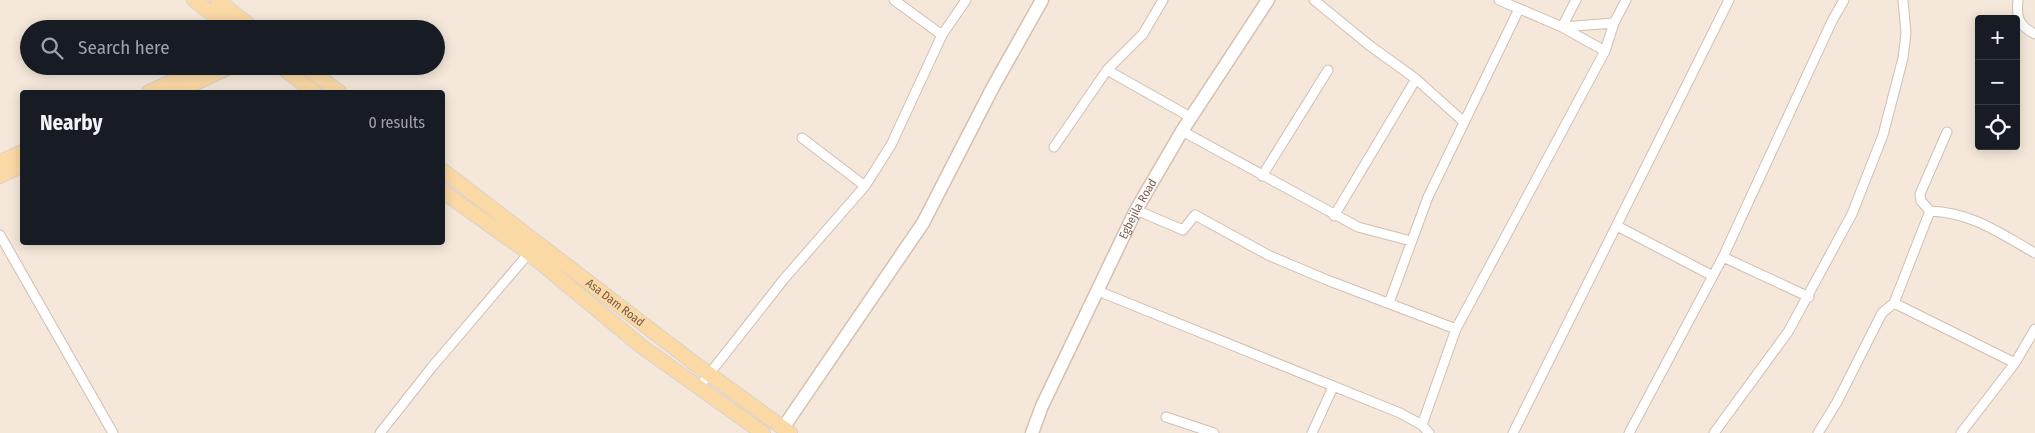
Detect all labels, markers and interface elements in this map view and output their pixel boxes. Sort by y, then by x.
map controls [1975,15,2020,150]
button: + [1975,15,2020,60]
search box [20,20,445,75]
icon: search [38,34,66,62]
text: Search here [78,36,170,59]
button: − [1975,60,2020,105]
button: locate [1975,105,2020,150]
text: Nearby [40,110,102,136]
text: 0 results [368,113,425,132]
street label: Egbejila Road [1116,176,1160,241]
street label: Asa Dam Road [583,276,647,329]

